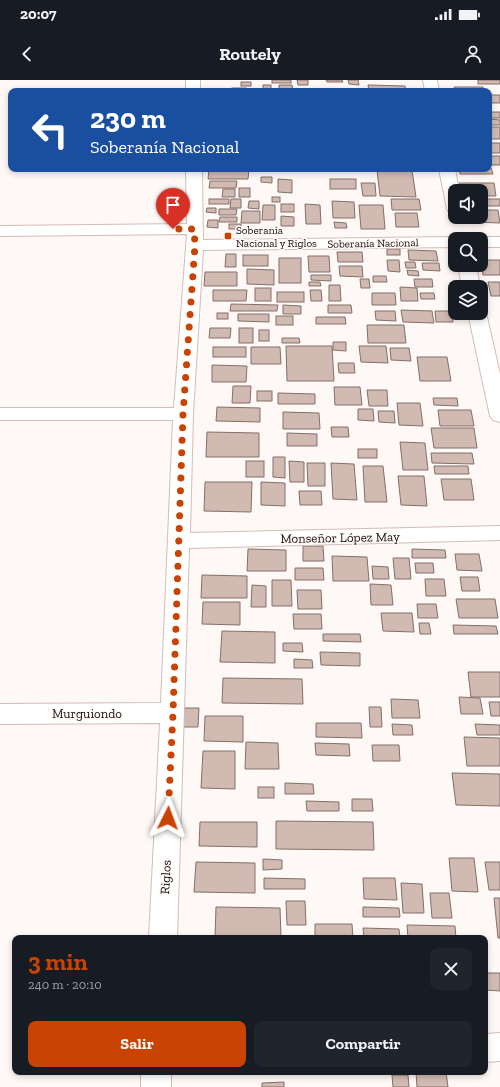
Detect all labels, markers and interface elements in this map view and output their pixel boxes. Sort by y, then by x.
text: 20:07 [20,5,56,23]
icon: back [16,43,38,65]
text: Routely [219,43,281,65]
icon: person [462,43,484,65]
text: 230 m [90,102,166,135]
icon: left [24,104,76,156]
text: Soberanía Nacional [90,136,239,158]
map controls [448,184,488,320]
button: sound [448,184,488,224]
pin [156,188,190,229]
icon: arrive [162,194,184,216]
place label: Soberanía Nacional y Riglos [236,224,317,250]
marker: Soberanía Nacional y Riglos [223,231,233,241]
button: search [448,232,488,272]
street label: Soberanía Nacional [327,236,419,251]
button: layers [448,280,488,320]
street label: Monseñor López May [280,529,400,546]
street label: Murguiondo [52,706,122,721]
position arrow [147,797,189,839]
street label: Riglos [157,859,174,895]
text: 3 min [28,947,88,976]
button: close [430,948,472,990]
text: 240 m · 20:10 [28,977,102,992]
button: Salir [28,1021,246,1067]
button: Compartir [254,1021,472,1067]

